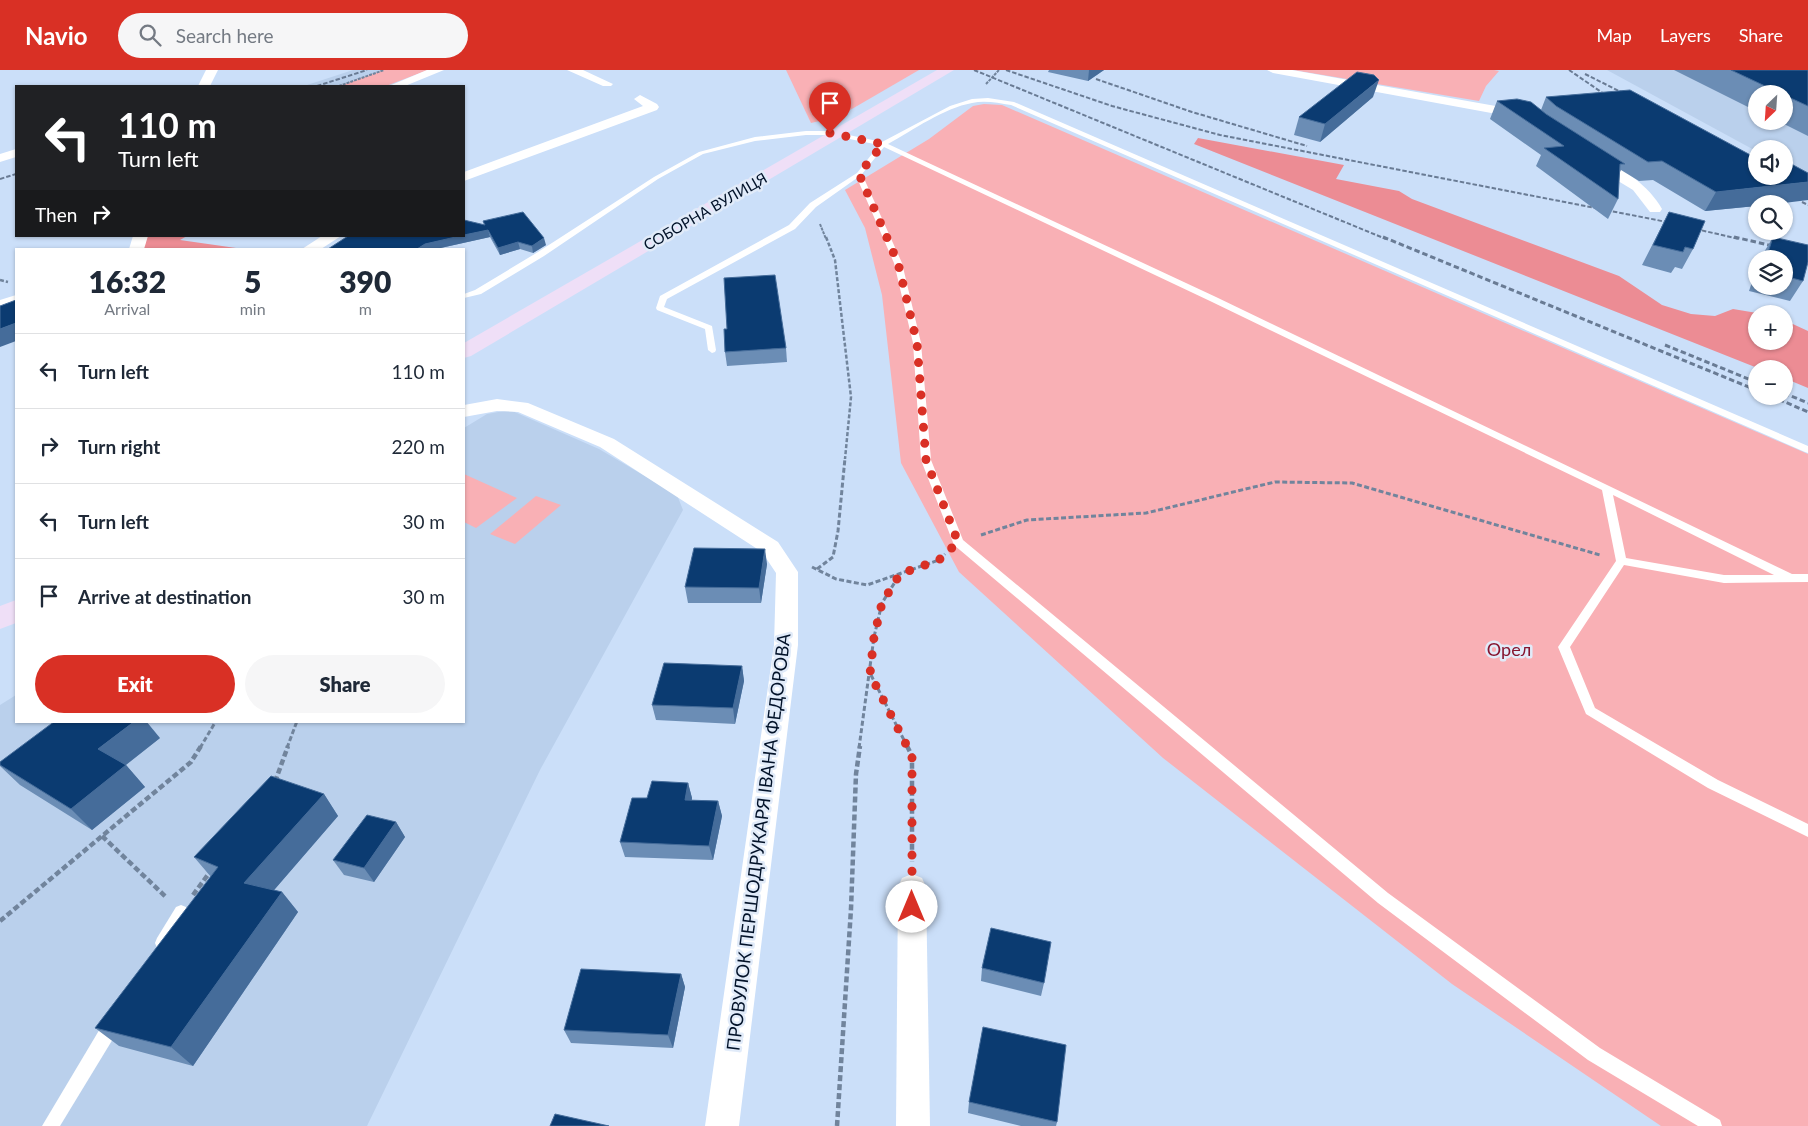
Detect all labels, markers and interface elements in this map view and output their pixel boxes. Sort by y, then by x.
search box [118,13,468,58]
text: Navio [25,21,88,50]
icon: search [136,21,164,49]
text: Search here [176,24,274,47]
text: Map [1596,24,1632,46]
text: Layers [1660,24,1711,46]
text: Share [1739,24,1783,46]
pin [809,82,851,133]
north arrow [1748,85,1792,130]
map controls [1748,85,1793,405]
icon: arrive [816,89,844,117]
text: 110 m [118,103,217,145]
icon: left [35,105,100,170]
button: sound [1748,140,1793,185]
text: Turn left [118,145,199,172]
street label: СОБОРНА ВУЛИЦЯ [640,168,770,254]
button: search [1748,195,1793,240]
icon: right [87,200,115,228]
text: Then [35,203,77,226]
button: layers [1748,250,1793,295]
text: 16:32 [89,263,166,299]
text: 5 [244,263,261,299]
text: 390 [339,263,391,299]
text: Arrival [104,299,150,318]
text: min [240,299,266,318]
text: m [359,299,372,318]
button: + [1748,305,1793,350]
icon: left [35,357,63,385]
text: Turn left [78,360,149,383]
text: 110 m [391,360,445,383]
button: − [1748,360,1793,405]
icon: right [35,432,63,460]
text: Turn right [78,435,160,458]
text: 220 m [391,435,445,458]
icon: left [35,507,63,535]
text: Turn left [78,510,149,533]
text: 30 m [402,510,445,533]
icon: arrive [35,582,63,610]
text: Arrive at destination [78,585,251,608]
text: 30 m [402,585,445,608]
street label: ПРОВУЛОК ПЕРШОДРУКАРЯ ІВАНА ФЕДОРОВА [721,631,795,1052]
park label: Орел [1487,638,1531,660]
button: Exit [35,655,235,713]
button: Share [245,655,445,713]
position arrow [885,880,937,932]

